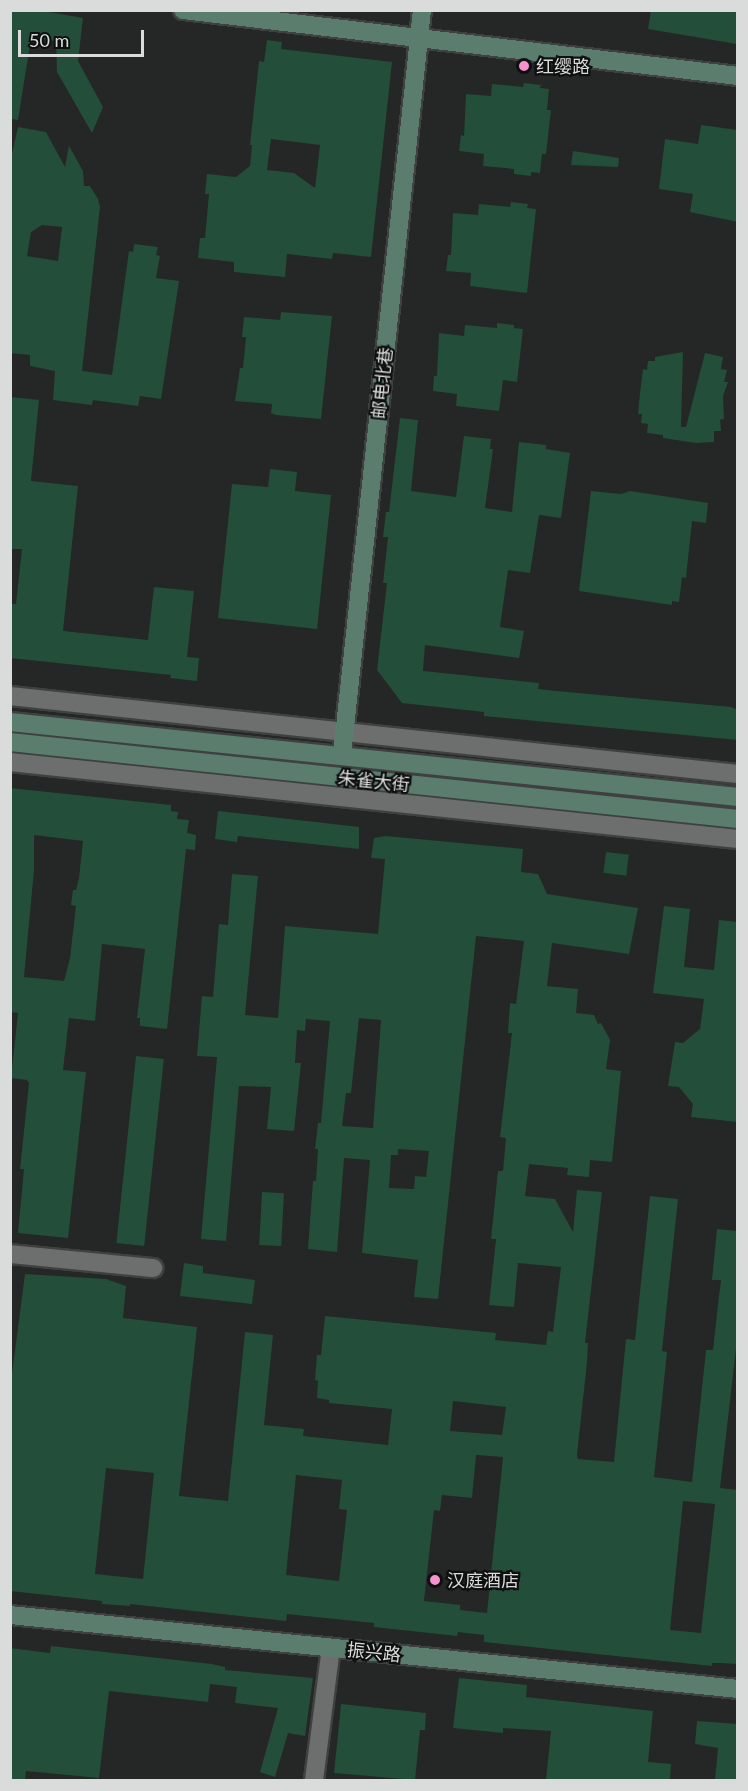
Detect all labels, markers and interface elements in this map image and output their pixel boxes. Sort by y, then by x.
scale bar [21,18,147,56]
text: 50 m [29,29,69,51]
place label: 红缨路 [536,55,590,77]
marker: 红缨路 [517,59,531,73]
street label: 邮电北巷 [367,346,397,420]
street label: 朱雀大街 [337,766,411,796]
place label: 汉庭酒店 [447,1569,519,1591]
marker: 汉庭酒店 [428,1573,442,1587]
street label: 振兴路 [346,1638,402,1666]

